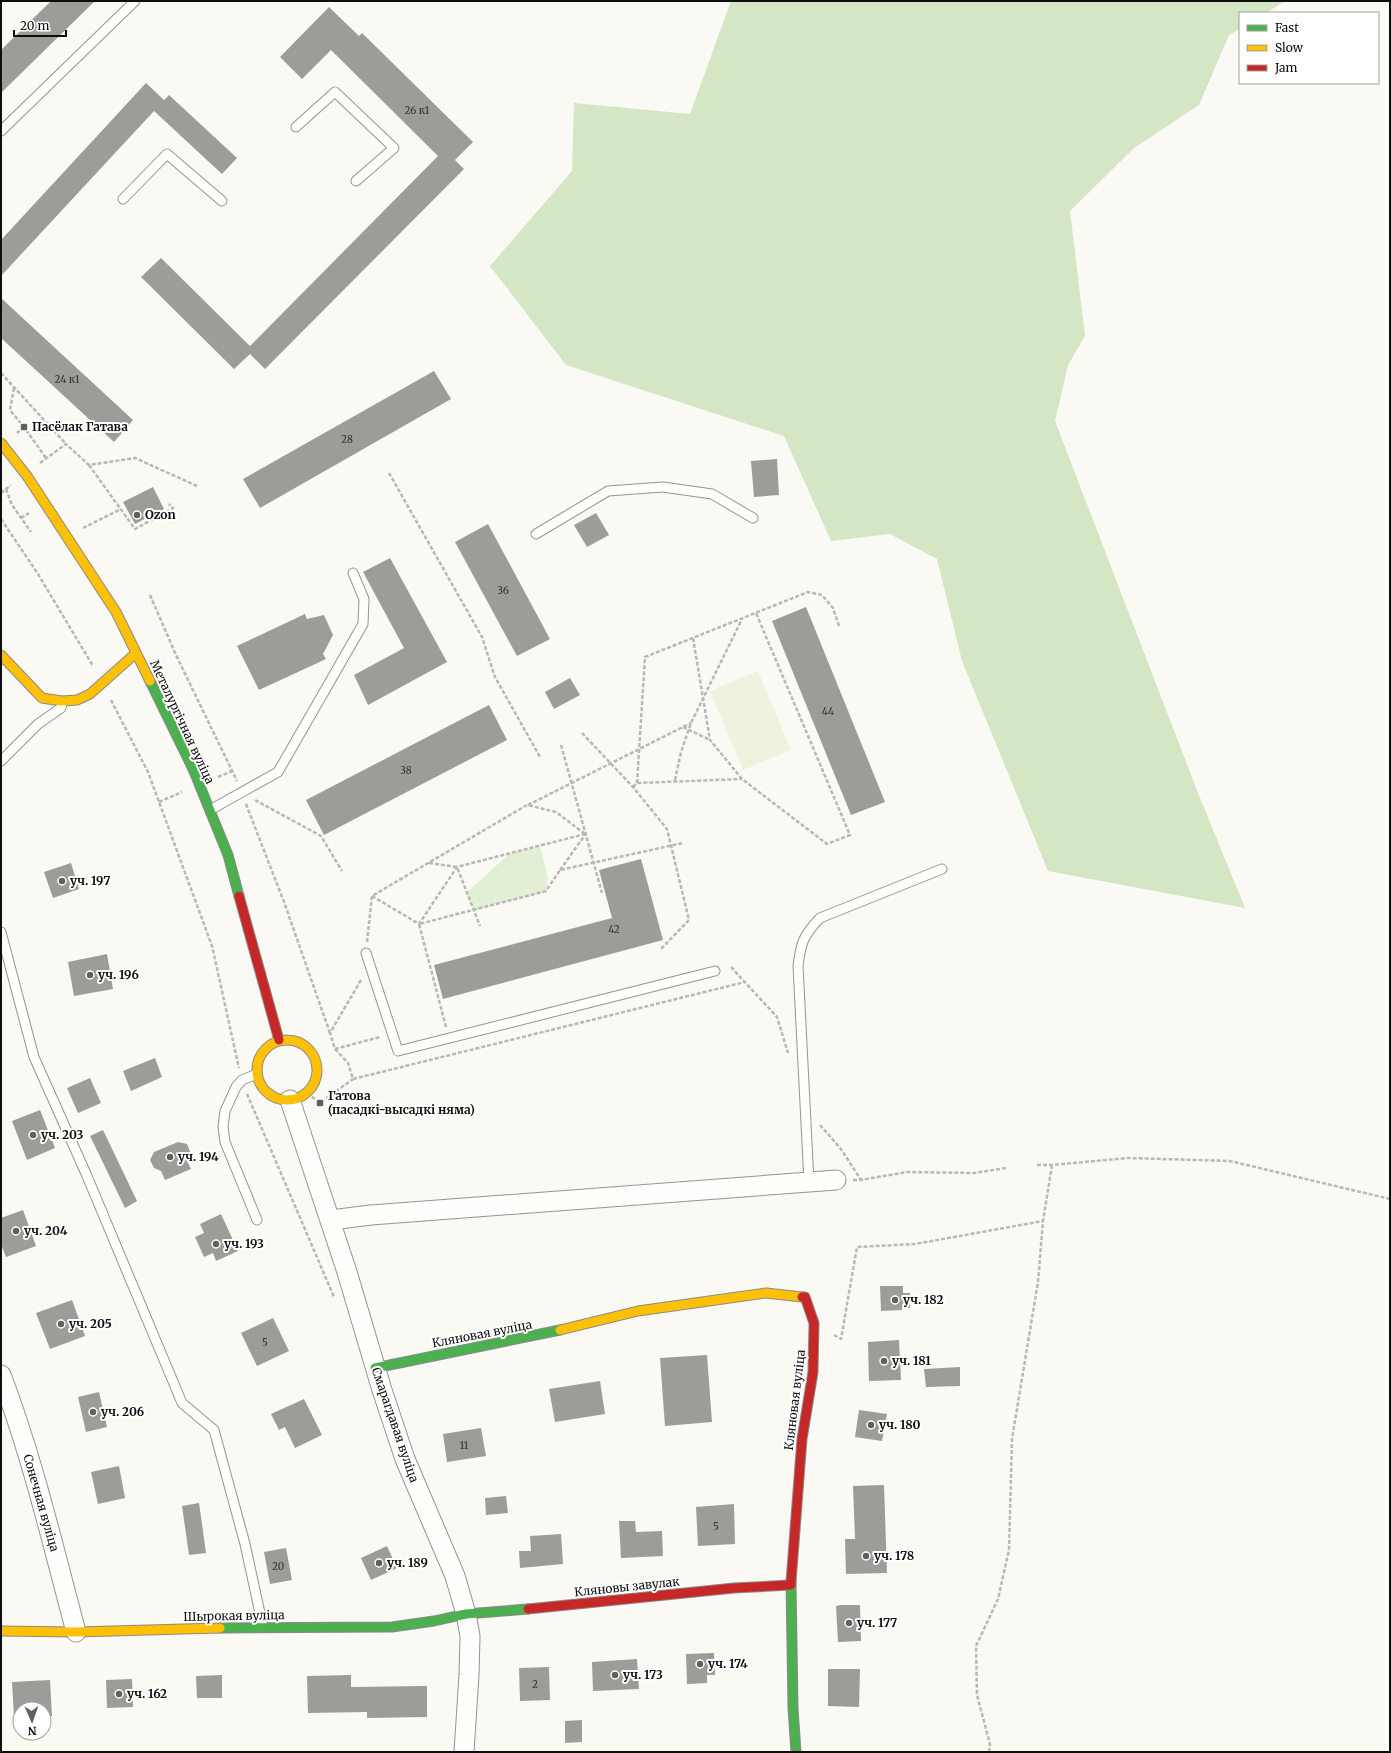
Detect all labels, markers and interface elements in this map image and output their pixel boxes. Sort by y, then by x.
scale bar [14,12,66,38]
legend [1239,12,1379,84]
text: 20 m [20,18,49,33]
text: Fast [1275,20,1299,35]
text: Slow [1275,40,1304,55]
text: Jam [1274,60,1298,75]
house number: 26 к1 [405,104,430,117]
house number: 24 к1 [55,373,80,386]
place label: Пасёлак Гатава [32,419,128,434]
marker: Пасёлак Гатава [19,422,29,432]
house number: 28 [341,433,353,446]
place label: Ozon [145,507,176,522]
marker: Ozon [132,510,142,520]
house number: 36 [497,584,509,597]
street label: Металургічная вуліца [147,657,218,787]
house number: 44 [822,705,834,718]
house number: 38 [400,764,412,777]
place label: уч. 197 [70,873,110,888]
marker: уч. 197 [57,876,67,886]
house number: 42 [608,923,620,936]
place label: уч. 196 [98,967,139,982]
marker: уч. 196 [85,970,95,980]
place label: Гатова (пасадкі-высадкі няма) [328,1088,475,1117]
marker: Гатова (пасадкі-высадкі няма) [315,1098,325,1108]
place label: уч. 203 [41,1127,83,1142]
marker: уч. 203 [28,1130,38,1140]
place label: уч. 194 [178,1149,219,1164]
marker: уч. 194 [165,1152,175,1162]
place label: уч. 204 [24,1223,68,1238]
marker: уч. 204 [11,1226,21,1236]
place label: уч. 193 [224,1236,264,1251]
marker: уч. 193 [211,1239,221,1249]
place label: уч. 182 [903,1292,944,1307]
marker: уч. 182 [890,1295,900,1305]
place label: уч. 205 [69,1316,112,1331]
street label: Кляновая вуліца [431,1316,534,1351]
marker: уч. 205 [56,1319,66,1329]
house number: 5 [262,1336,268,1349]
street label: Кляновая вуліца [781,1348,808,1451]
place label: уч. 181 [892,1353,931,1368]
marker: уч. 181 [879,1356,889,1366]
street label: Смарагдавая вуліца [369,1365,422,1485]
place label: уч. 206 [101,1404,144,1419]
marker: уч. 206 [88,1407,98,1417]
place label: уч. 180 [879,1417,921,1432]
marker: уч. 180 [866,1420,876,1430]
house number: 11 [460,1439,469,1452]
street label: Сонечная вуліца [20,1452,63,1554]
house number: 5 [713,1520,719,1533]
place label: уч. 178 [874,1548,914,1563]
marker: уч. 178 [861,1551,871,1561]
place label: уч. 189 [387,1555,428,1570]
marker: уч. 189 [374,1558,384,1568]
house number: 20 [272,1560,284,1573]
street label: Кляновы завулак [574,1573,681,1599]
street label: Шырокая вуліца [183,1607,285,1624]
place label: уч. 177 [857,1615,897,1630]
marker: уч. 177 [844,1618,854,1628]
place label: уч. 174 [708,1656,748,1671]
marker: уч. 174 [695,1659,705,1669]
place label: уч. 173 [623,1667,663,1682]
marker: уч. 173 [610,1670,620,1680]
house number: 2 [532,1678,538,1691]
place label: уч. 162 [127,1686,167,1701]
marker: уч. 162 [114,1689,124,1699]
north arrow [12,1701,52,1741]
text: N [27,1724,37,1738]

